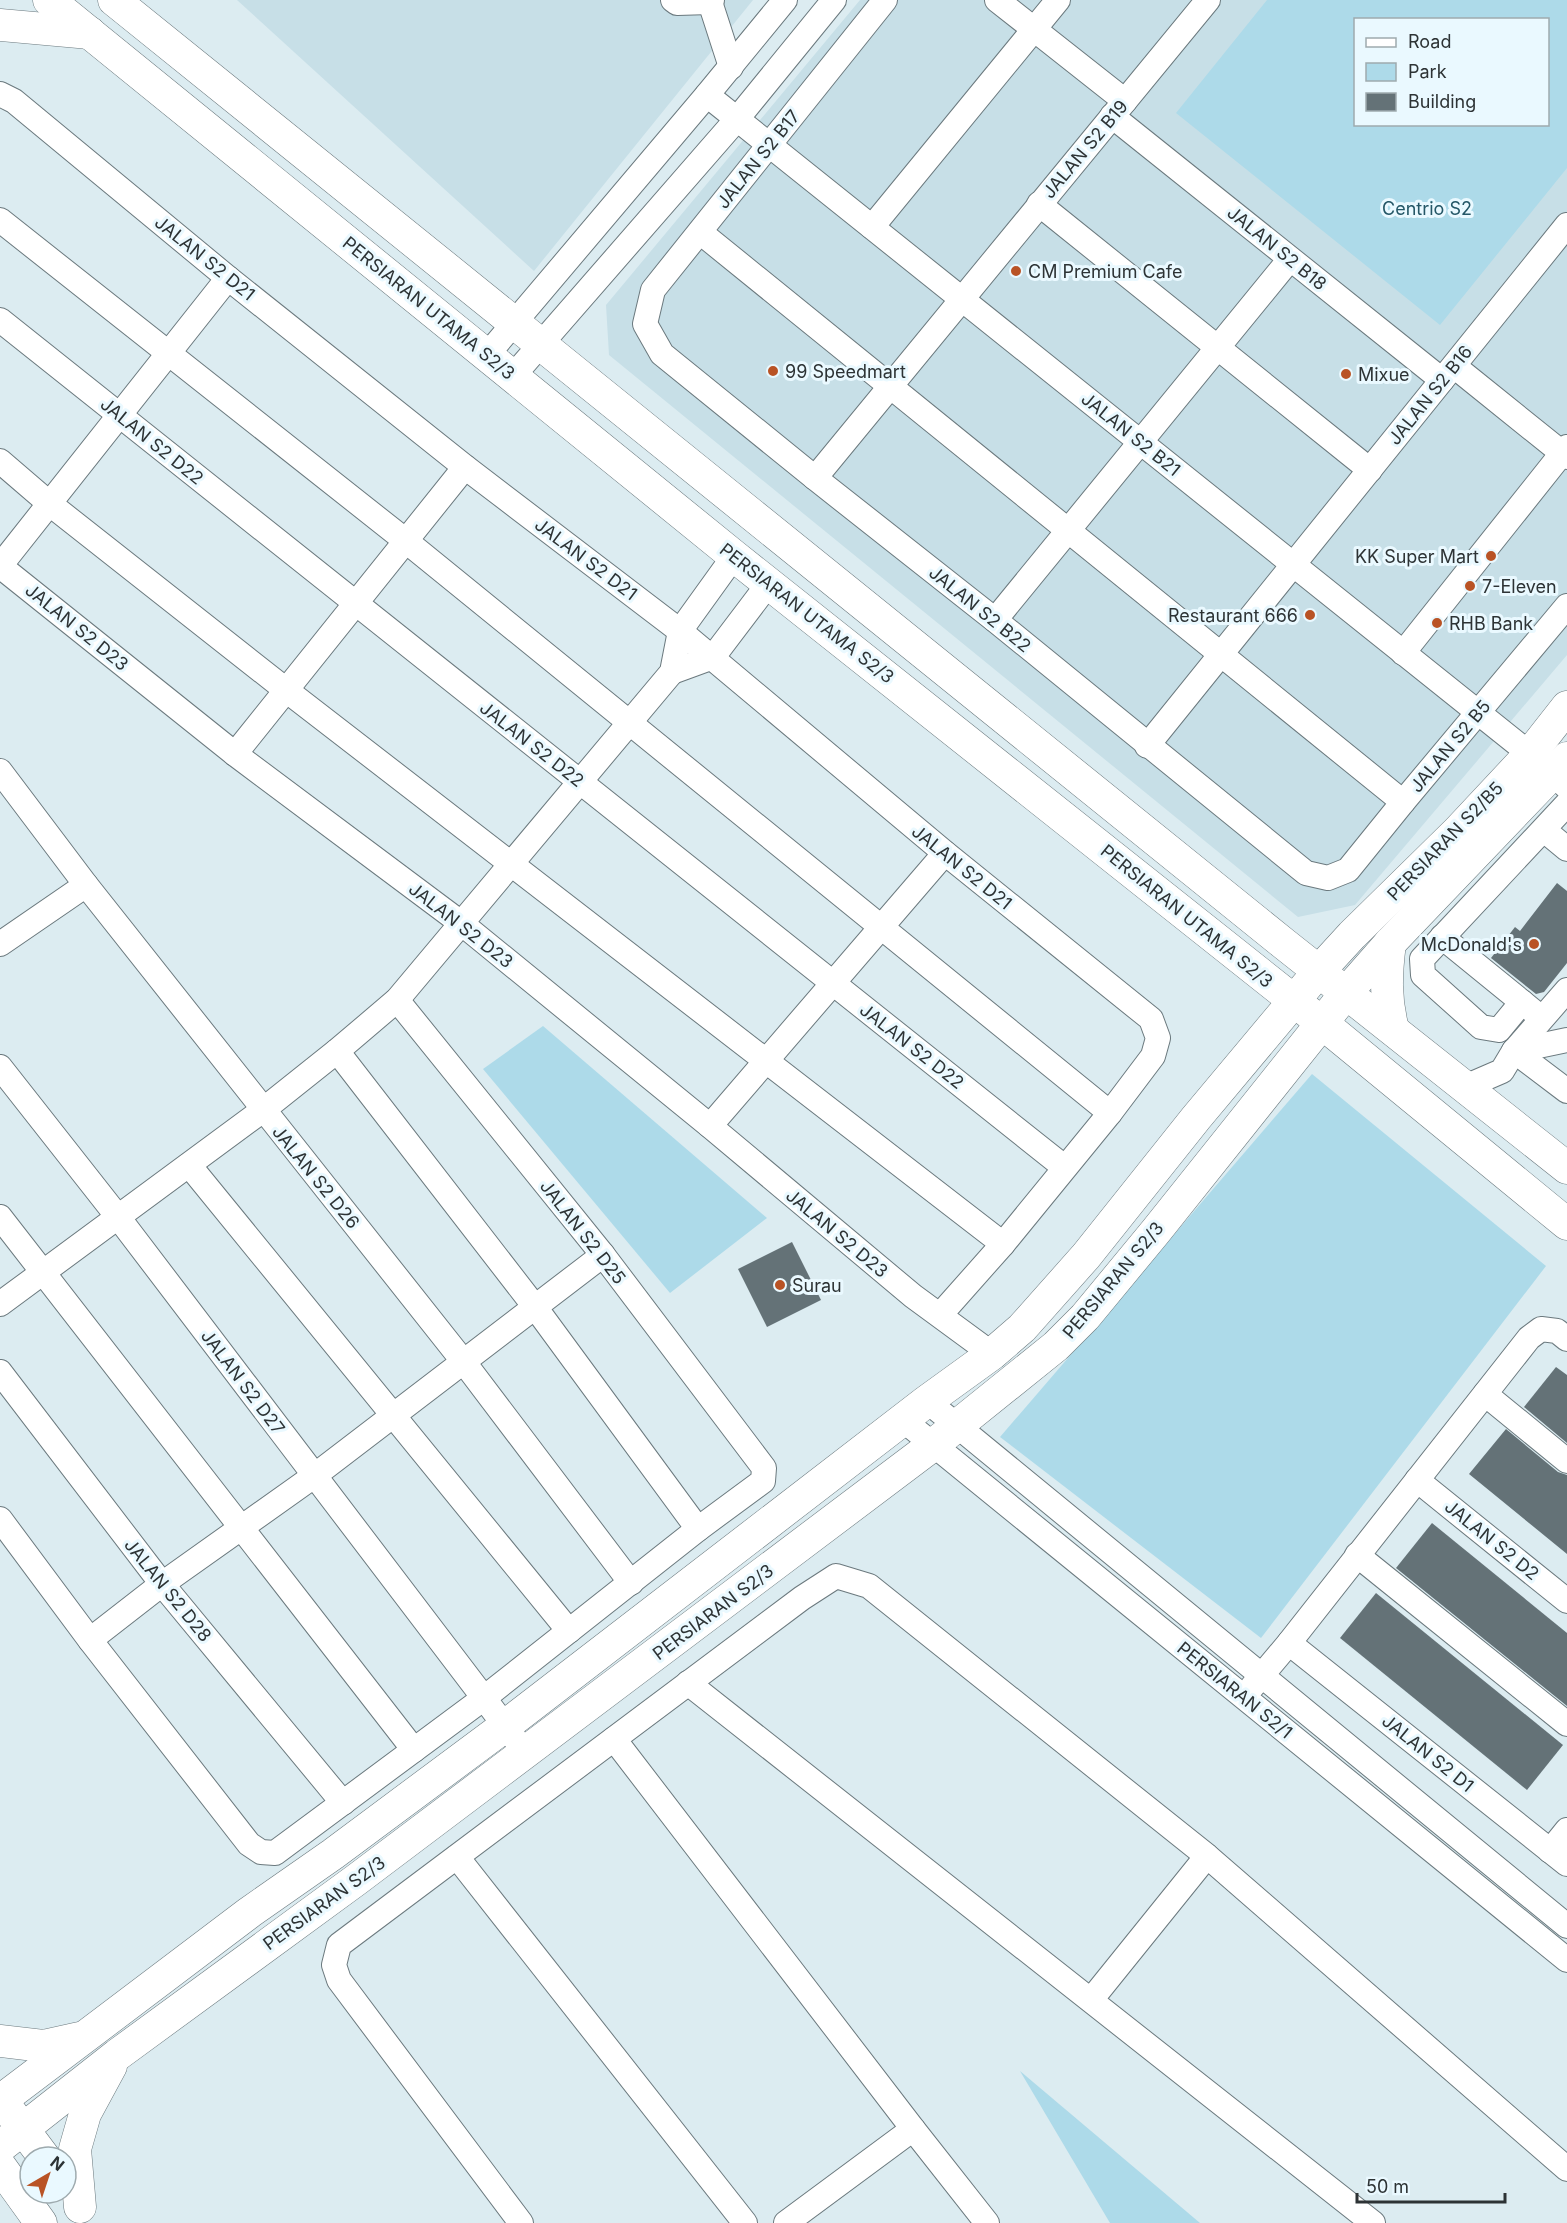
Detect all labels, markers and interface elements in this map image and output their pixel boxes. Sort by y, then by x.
legend [1354,18,1549,126]
text: Road [1408,31,1451,52]
text: Park [1408,61,1447,82]
text: Building [1408,91,1476,112]
street label: JALAN S2 B19 [1038,96,1132,202]
street label: JALAN S2 B17 [712,106,804,212]
park label: Centrio S2 [1382,198,1472,219]
street label: JALAN S2 B18 [1223,202,1331,294]
street label: JALAN S2 D21 [151,211,259,305]
street label: PERSIARAN UTAMA S2/3 [339,232,519,384]
place label: CM Premium Cafe [1028,261,1182,282]
marker: CM Premium Cafe [1009,264,1023,278]
street label: JALAN S2 B16 [1384,341,1476,449]
place label: 99 Speedmart [785,361,906,382]
marker: 99 Speedmart [766,364,780,378]
place label: Mixue [1358,364,1410,385]
marker: Mixue [1339,367,1353,381]
street label: JALAN S2 B21 [1077,388,1185,480]
street label: JALAN S2 D22 [96,393,208,489]
street label: JALAN S2 D21 [531,514,641,604]
street label: PERSIARAN UTAMA S2/3 [716,539,898,687]
place label: KK Super Mart [1355,546,1479,567]
marker: KK Super Mart [1484,549,1498,563]
street label: JALAN S2 B22 [925,562,1035,656]
place label: 7-Eleven [1482,576,1557,597]
street label: JALAN S2 D23 [21,579,133,675]
marker: 7-Eleven [1463,579,1477,593]
place label: Restaurant 666 [1168,605,1298,626]
marker: Restaurant 666 [1303,608,1317,622]
place label: RHB Bank [1449,613,1533,634]
marker: RHB Bank [1430,616,1444,630]
street label: JALAN S2 B5 [1405,696,1495,796]
street label: JALAN S2 D22 [476,697,588,791]
street label: PERSIARAN S2/B5 [1383,777,1507,905]
street label: JALAN S2 D21 [908,820,1016,914]
street label: PERSIARAN UTAMA S2/3 [1097,840,1277,992]
street label: JALAN S2 D23 [405,878,517,972]
place label: McDonald's [1421,934,1522,955]
marker: McDonald's [1527,937,1541,951]
street label: JALAN S2 D22 [856,999,968,1093]
street label: JALAN S2 D26 [268,1121,364,1233]
street label: JALAN S2 D25 [536,1176,630,1288]
street label: JALAN S2 D23 [782,1184,892,1282]
street label: PERSIARAN S2/3 [1058,1218,1168,1342]
place label: Surau [792,1275,842,1296]
marker: Surau [773,1278,787,1292]
street label: JALAN S2 D27 [197,1326,289,1438]
street label: JALAN S2 D2 [1441,1496,1543,1584]
street label: JALAN S2 D28 [120,1534,216,1646]
street label: PERSIARAN S2/3 [649,1560,777,1664]
street label: PERSIARAN S2/1 [1173,1637,1297,1743]
street label: JALAN S2 D1 [1378,1710,1478,1796]
street label: PERSIARAN S2/3 [259,1852,389,1954]
north arrow [18,2145,78,2205]
text: N [46,2152,68,2175]
scale bar [1357,2166,1506,2204]
text: 50 m [1366,2176,1409,2197]

